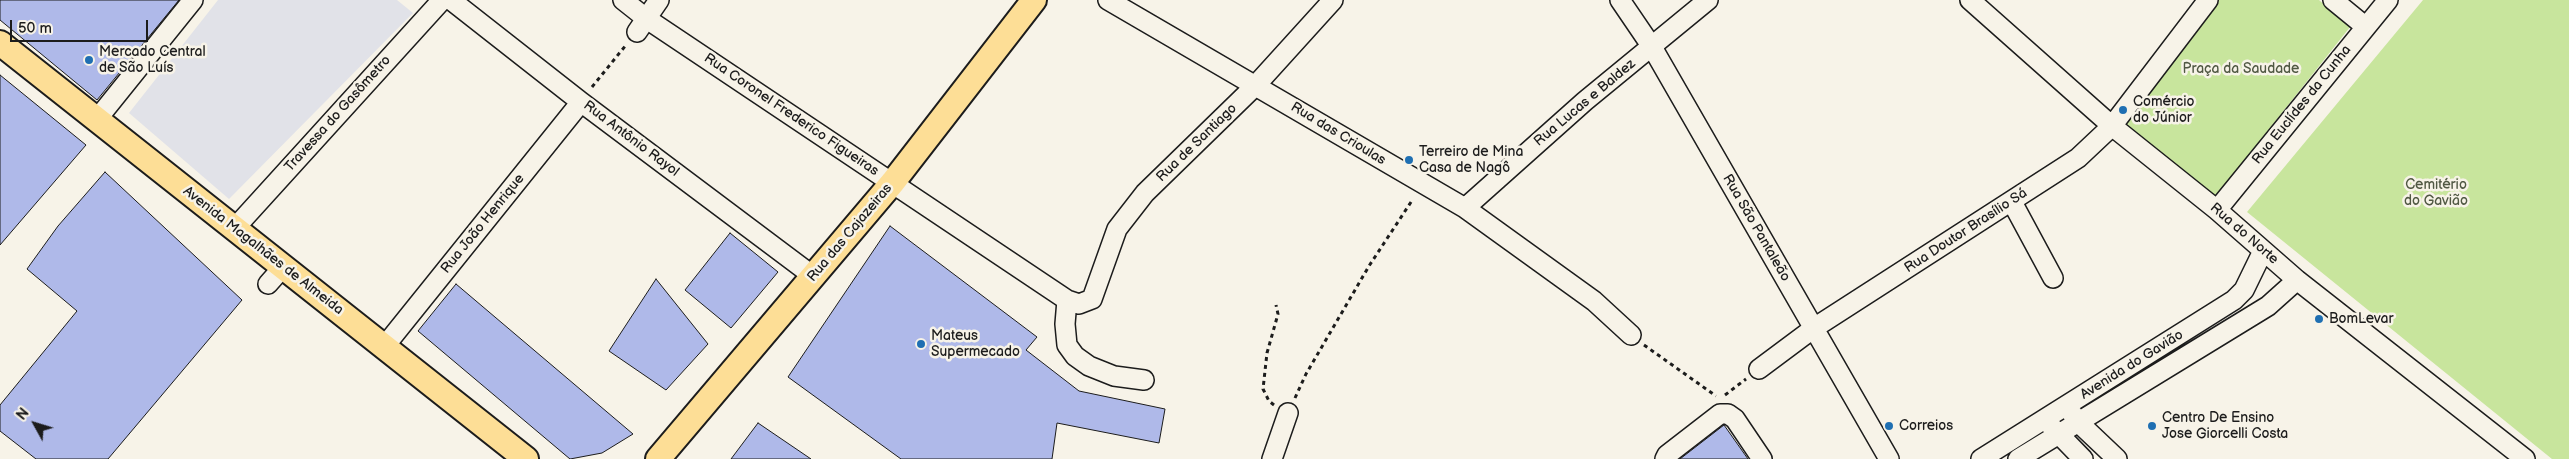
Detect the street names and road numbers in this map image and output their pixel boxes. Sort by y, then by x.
street label: Rua Euclídes da Cunha [2249,42,2355,168]
street label: Rua Coronel Frederico Figueiras [700,50,882,180]
street label: Travessa do Gasômetro [281,52,395,176]
street label: Rua Lucas e Baldez [1531,56,1639,150]
street label: Rua Antônio Rayol [580,98,682,180]
street label: Rua das Crioulas [1287,99,1389,169]
street label: Rua de Santiago [1153,100,1241,186]
street label: Rua João Henrique [438,171,528,277]
street label: Rua São Pantaleão [1719,171,1793,285]
street label: Rua das Cajazeiras [804,181,896,285]
street label: Avenida Magalhães de Almeida [180,183,346,319]
street label: Rua Doutor Brasílio Sá [1902,185,2030,277]
street label: Rua do Norte [2206,200,2282,268]
street label: Avenida do Gavião [2077,327,2187,403]

